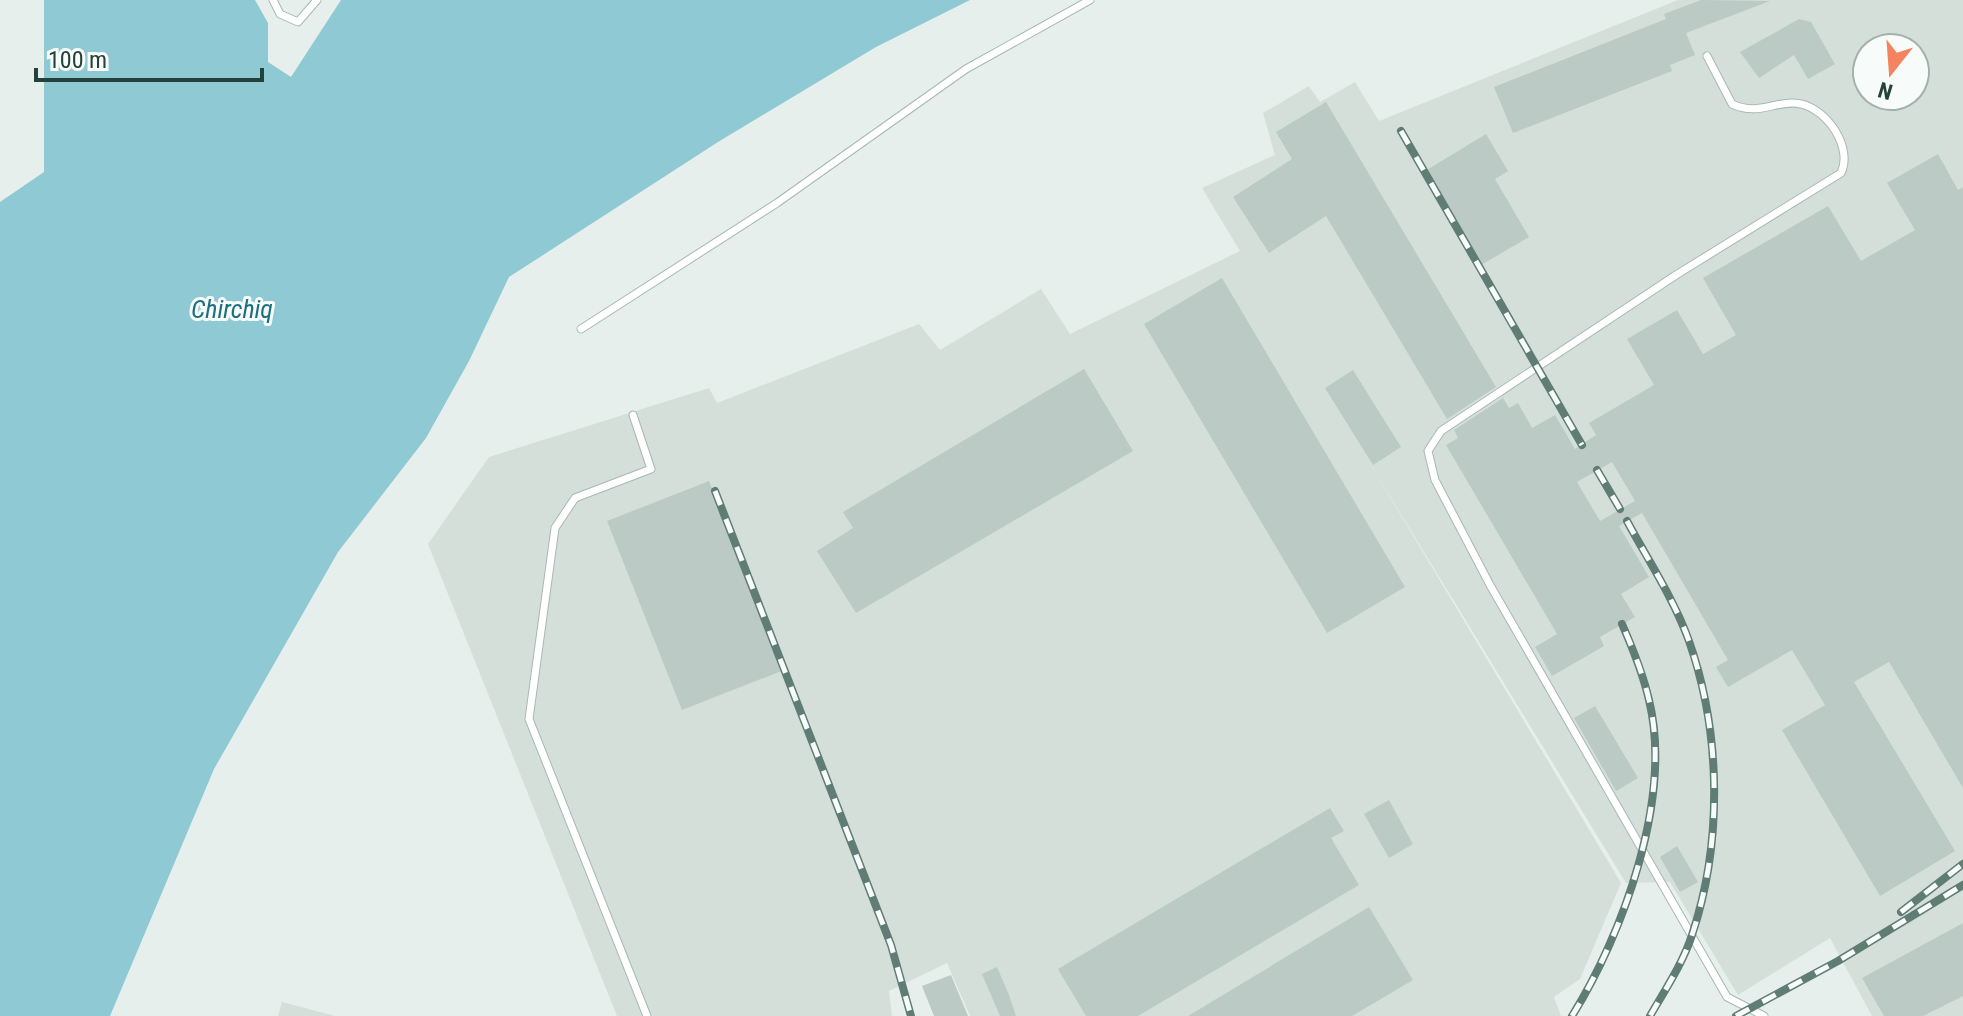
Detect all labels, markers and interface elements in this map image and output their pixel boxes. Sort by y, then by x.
scale bar [36,32,262,82]
north arrow [1851,32,1931,112]
text: 100 m [48,46,107,74]
text: N [1875,77,1895,105]
water label: Chirchiq [191,294,273,324]

